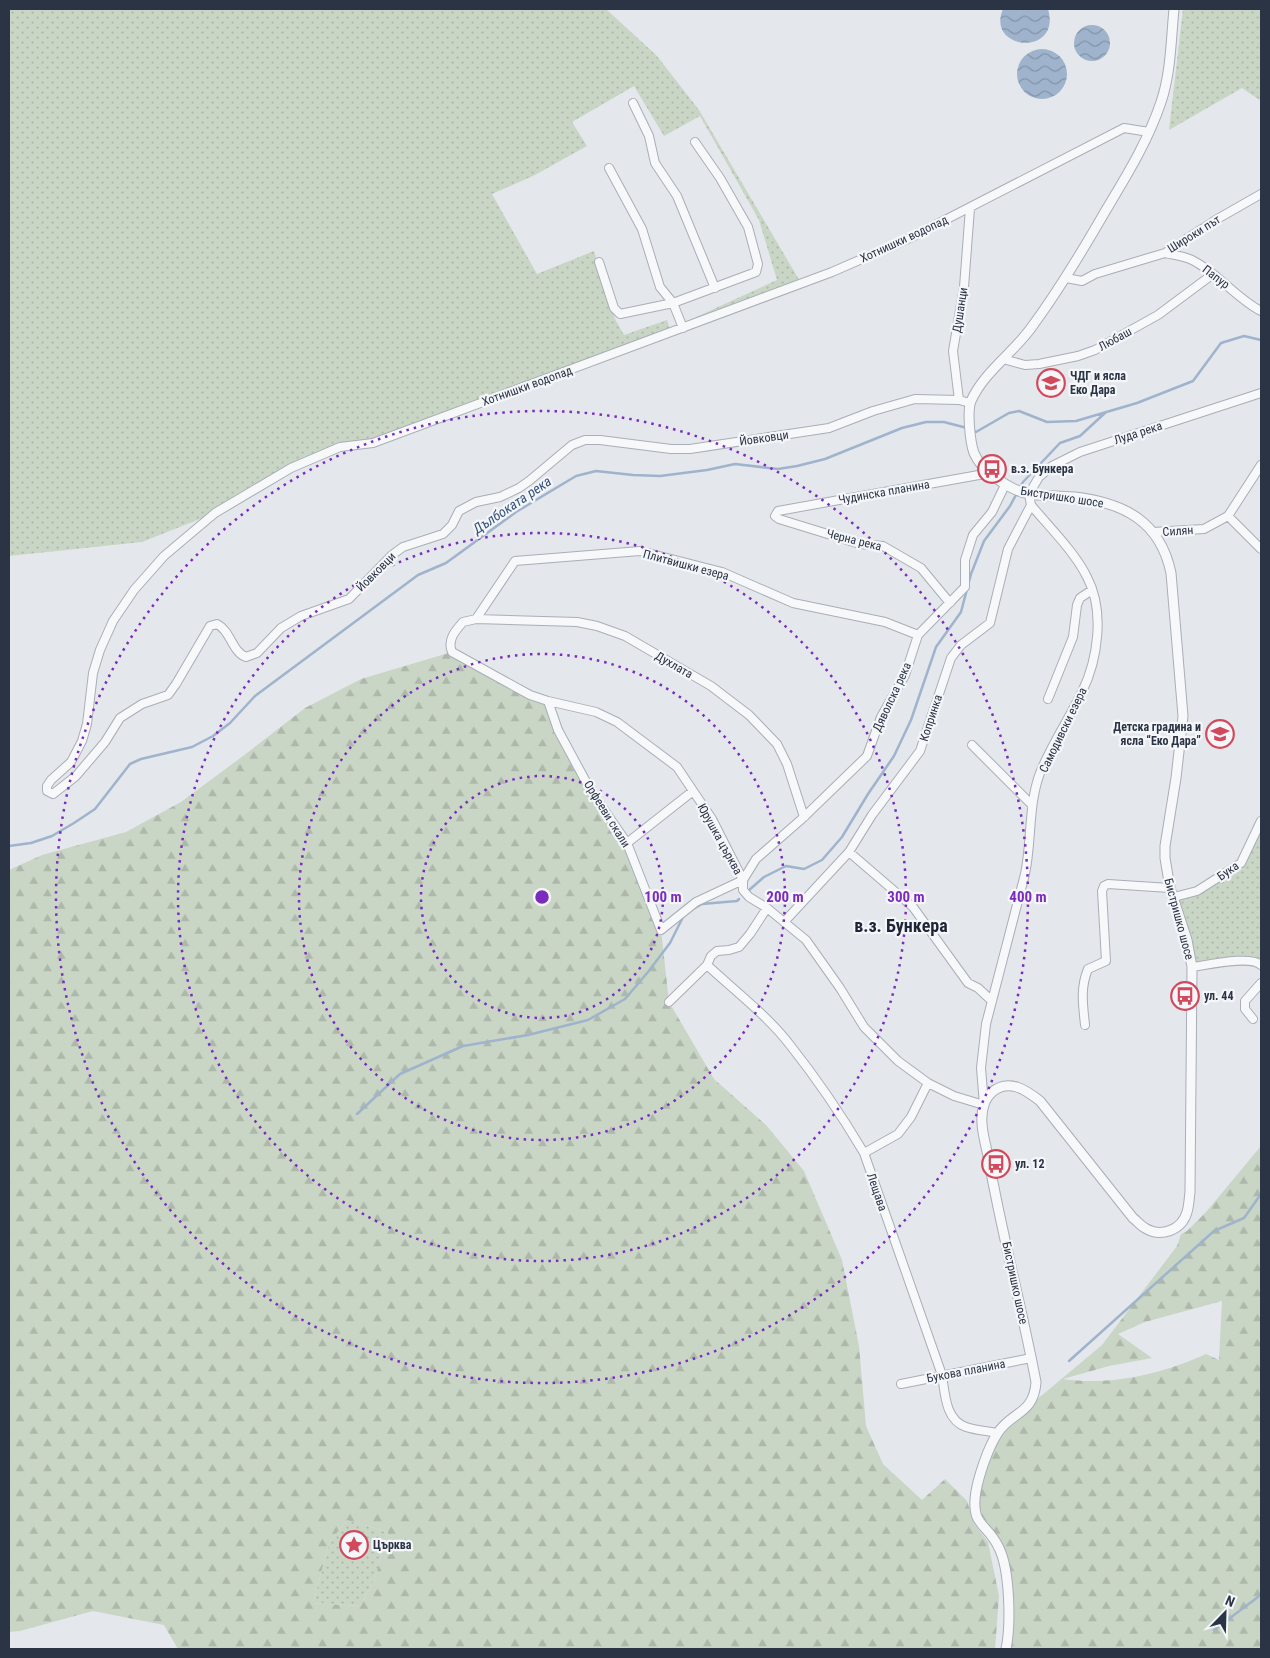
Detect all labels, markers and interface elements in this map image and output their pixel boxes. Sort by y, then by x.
street label: Хотнишки водопад [858,212,951,265]
street label: Широки път [1165,212,1223,256]
street label: Папур [1200,262,1232,292]
street label: Душанци [950,286,970,334]
street label: Любаш [1096,324,1134,354]
street label: Хотнишки водопад [480,363,575,409]
school or university icon: ЧДГ и ясла Еко Дара [1036,368,1066,398]
place label: ЧДГ и ясла Еко Дара [1070,369,1126,397]
street label: Луда река [1112,419,1164,447]
street label: Йовковци [738,427,790,448]
bus stop icon: в.з. Бункера [977,454,1007,484]
place label: в.з. Бункера [1011,462,1074,476]
water label: Дълбоката река [469,473,554,538]
street label: Чудинска планина [837,477,931,507]
street label: Бистришко шосе [1019,484,1105,511]
street label: Силян [1162,523,1194,539]
street label: Черна река [825,526,883,554]
street label: Плитвишки езера [642,547,731,583]
street label: Йовковци [353,549,398,594]
street label: Духлата [653,649,695,681]
street label: Дяволска река [870,660,914,734]
street label: Самодивски езера [1036,685,1090,775]
street label: Копринка [917,693,945,743]
school or university icon: Детска градина и ясла “Еко Дара” [1205,719,1235,749]
place label: Детска градина и ясла “Еко Дара” [1113,720,1201,748]
street label: Орфееви скали [581,778,633,850]
street label: Юрушка църква [695,801,745,877]
street label: Бука [1215,858,1242,883]
street label: Бистришко шосе [1161,877,1197,962]
centre of rings [533,888,551,906]
text: 100 m [644,888,682,906]
text: 200 m [766,888,804,906]
text: 300 m [887,888,925,906]
text: 400 m [1009,888,1047,906]
district label: в.з. Бункера [854,915,948,936]
bus stop icon: ул. 44 [1170,981,1200,1011]
place label: ул. 44 [1204,989,1234,1003]
bus stop icon: ул. 12 [981,1149,1011,1179]
place label: ул. 12 [1015,1157,1045,1171]
street label: Лещава [864,1171,890,1213]
street label: Бистришко шосе [999,1241,1031,1326]
street label: Букова планина [925,1356,1007,1385]
place icon: Църква [339,1530,369,1560]
place label: Църква [373,1538,412,1552]
north arrow [1200,1588,1250,1638]
text: N [1223,1592,1237,1610]

